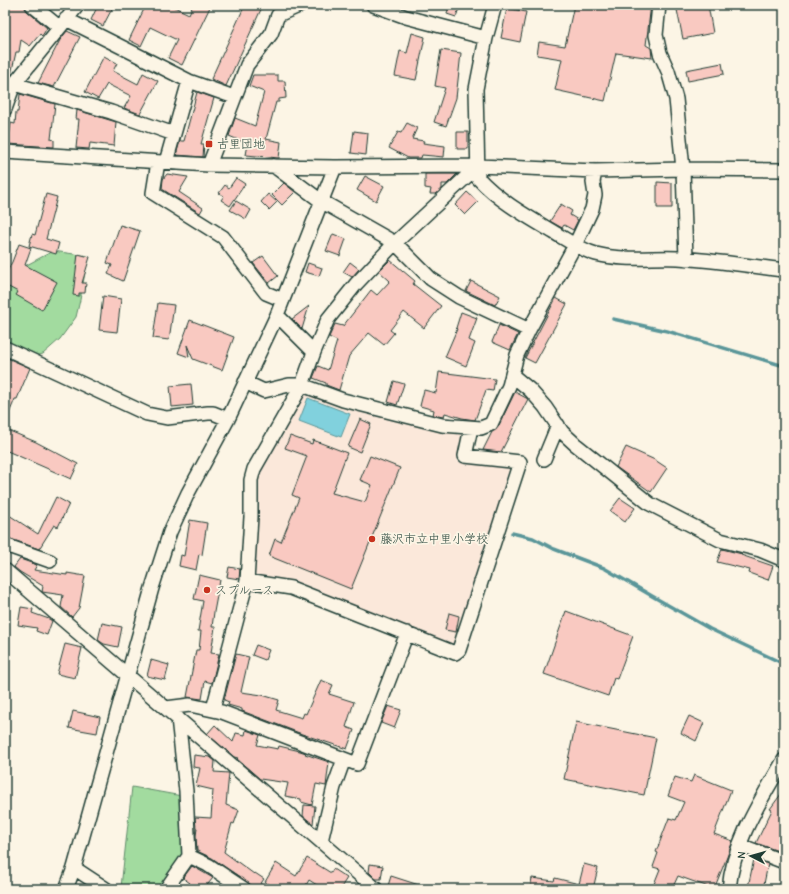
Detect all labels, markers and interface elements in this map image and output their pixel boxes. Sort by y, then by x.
place label: 古里団地 [217,137,265,151]
marker: 古里団地 [204,139,214,149]
place label: 藤沢市立中里小学校 [380,532,488,546]
marker: 藤沢市立中里小学校 [367,534,377,544]
place label: スプルース [215,583,274,597]
marker: スプルース [202,585,212,595]
north arrow [731,836,771,876]
text: N [735,851,748,859]

